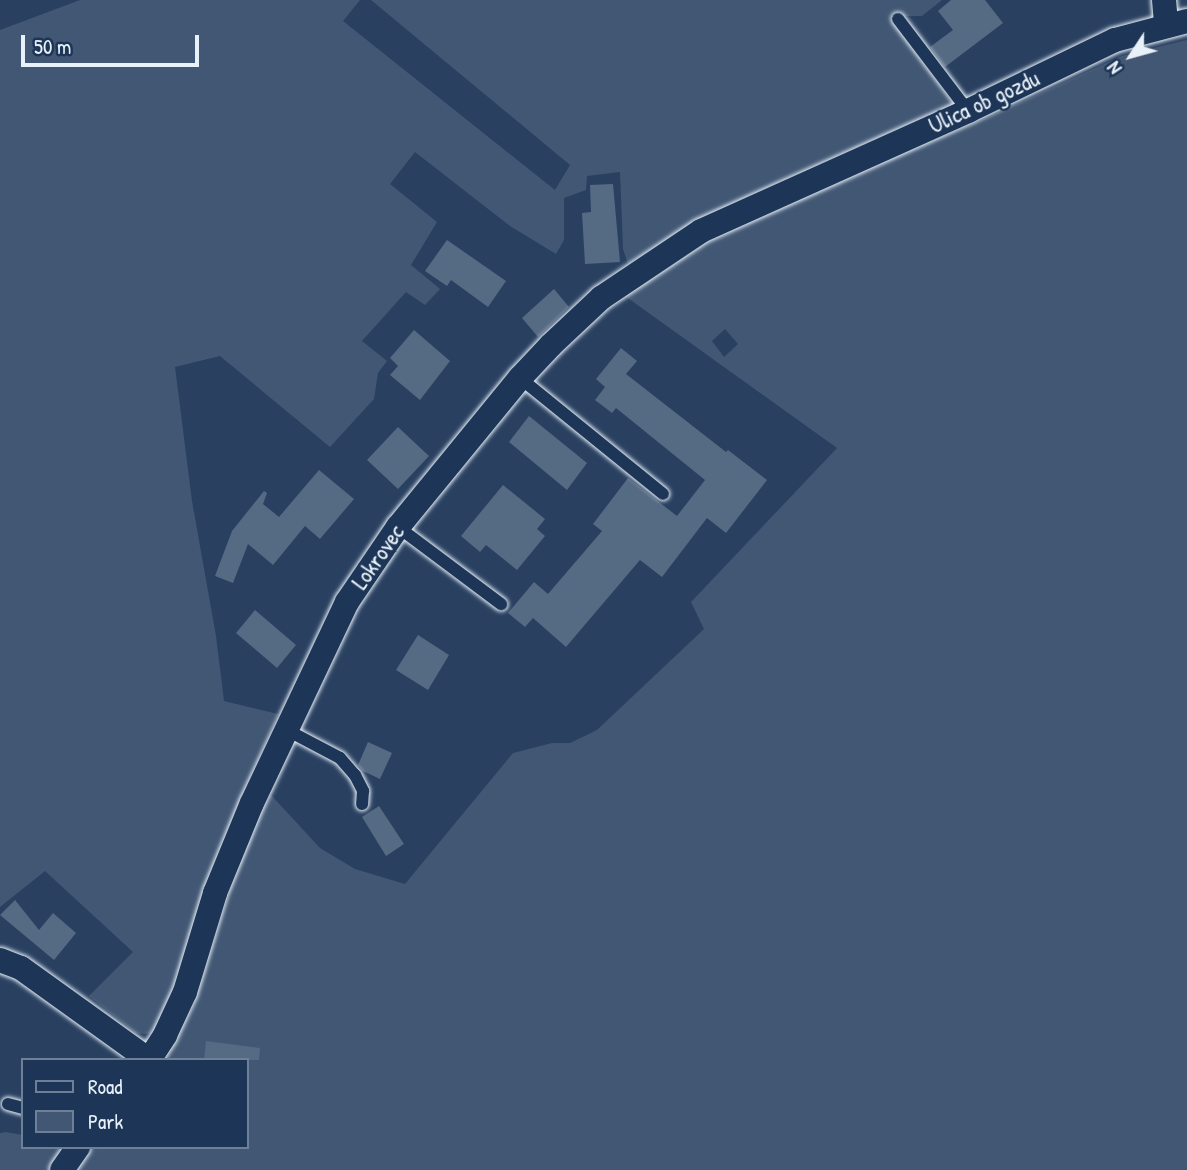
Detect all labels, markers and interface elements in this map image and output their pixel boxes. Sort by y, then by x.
scale bar [24,21,203,65]
north arrow [1096,21,1166,91]
text: 50 m [34,32,71,61]
text: N [1101,57,1128,80]
street label: Ulica ob gozdu [924,64,1044,140]
street label: Lokrovec [346,519,410,595]
legend [21,1058,248,1149]
text: Road [88,1072,122,1101]
text: Park [88,1107,123,1136]

